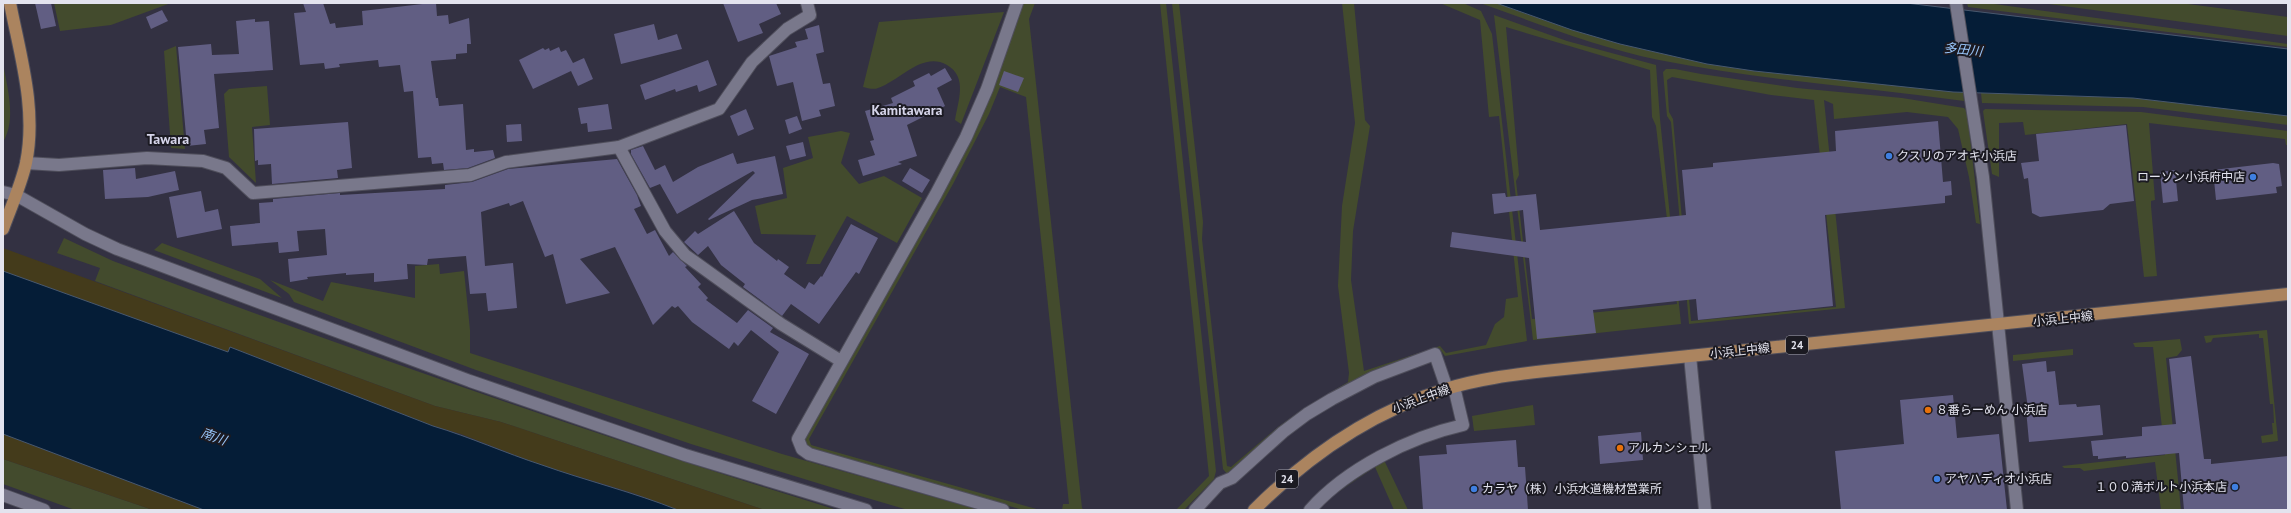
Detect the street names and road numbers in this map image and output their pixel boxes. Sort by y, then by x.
street label: 小浜上中線 [2032,308,2094,329]
road number: 24 [1786,336,1808,354]
street label: 小浜上中線 [1709,340,1771,361]
street label: 小浜上中線 [1390,381,1452,416]
road number: 24 [1276,470,1298,488]

